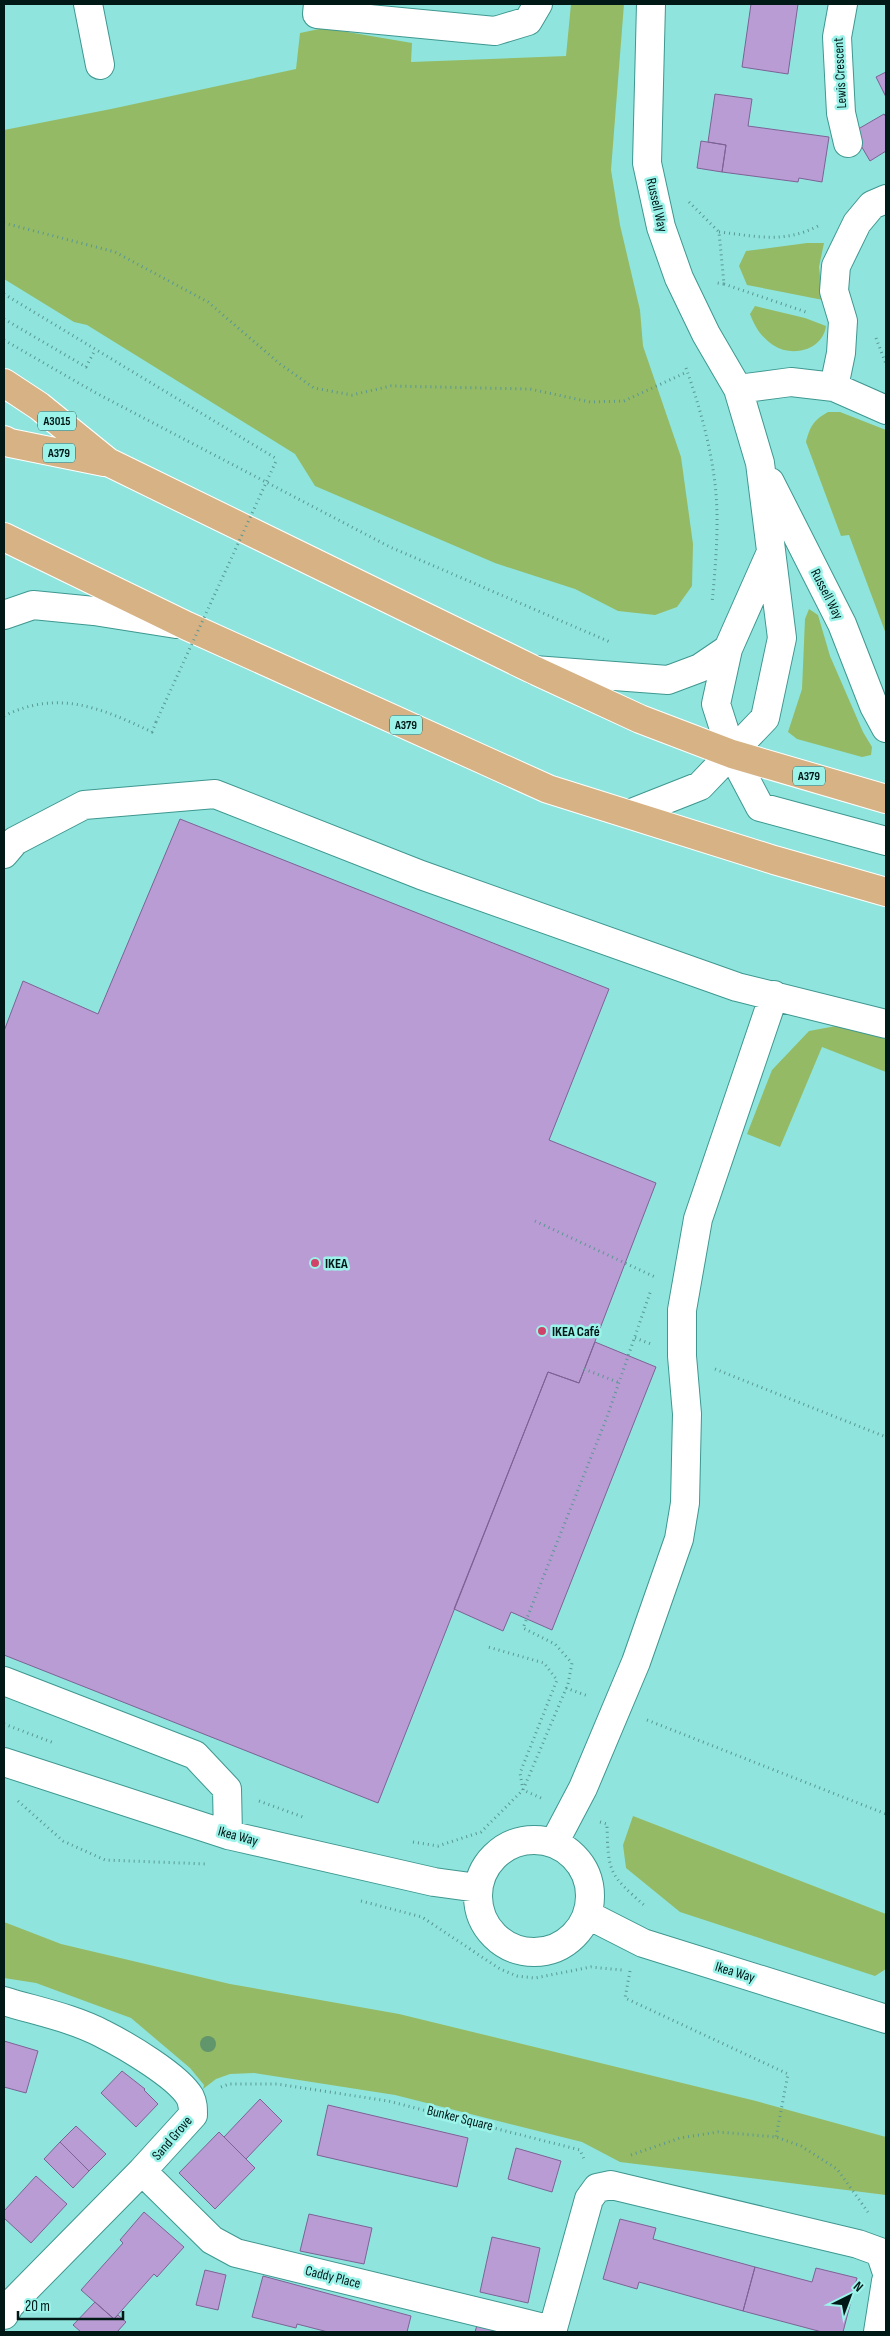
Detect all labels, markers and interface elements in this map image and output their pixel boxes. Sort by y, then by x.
street label: Lewis Crescent [830,37,850,109]
street label: Russell Way [643,176,672,234]
road number: A3015 [38,412,76,431]
road number: A379 [43,443,75,462]
street label: Russell Way [807,566,847,623]
road number: A379 [390,716,422,734]
road number: A379 [793,766,825,786]
place label: IKEA [325,1255,348,1272]
marker: IKEA [309,1257,321,1269]
place label: IKEA Café [552,1323,600,1340]
marker: IKEA Café [536,1325,548,1337]
street label: Ikea Way [216,1823,260,1850]
street label: Ikea Way [713,1958,757,1986]
street label: Bunker Square [425,2102,495,2134]
street label: Sand Grove [148,2112,196,2164]
street label: Caddy Place [304,2262,362,2292]
north arrow [825,2271,875,2321]
text: N [850,2278,867,2296]
scale bar [18,2288,122,2320]
text: 20 m [25,2297,50,2316]

